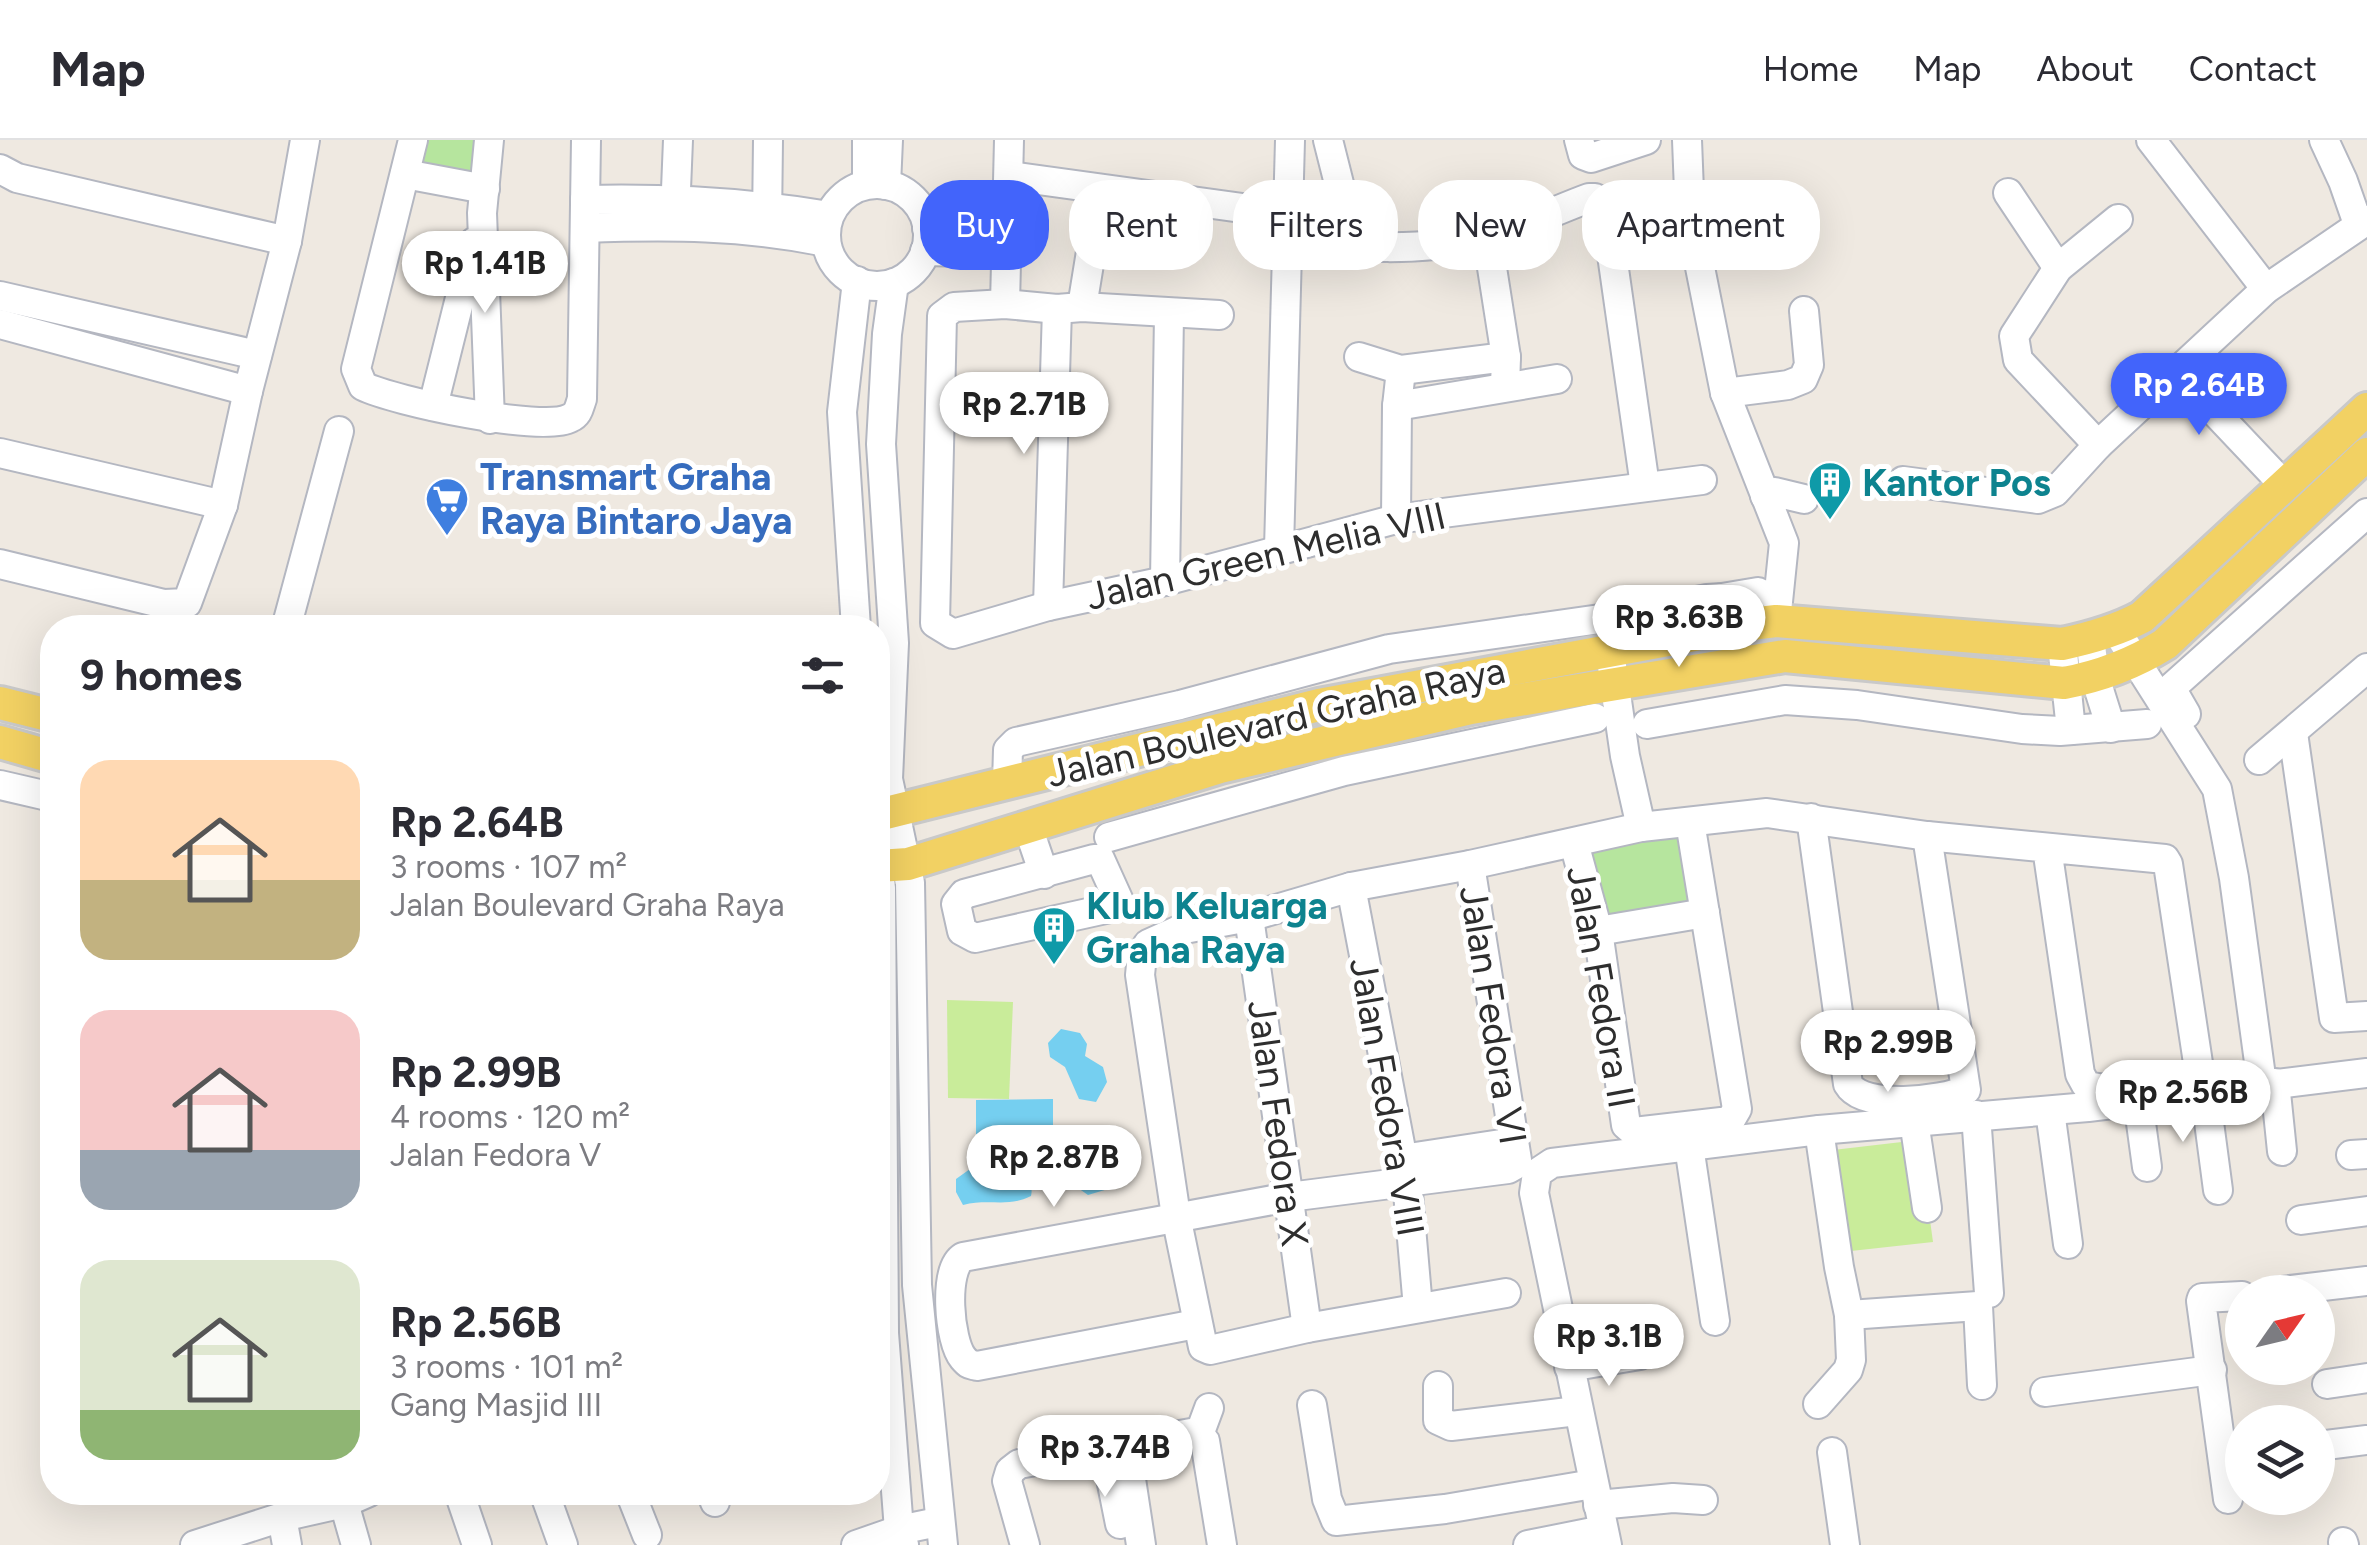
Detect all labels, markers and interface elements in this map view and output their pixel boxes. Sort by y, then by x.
text: Map [50,40,146,98]
text: Home [1763,48,1858,90]
text: Map [1913,48,1982,90]
text: About [2037,48,2134,90]
text: Contact [2189,48,2317,90]
chip: Buy [920,180,1049,270]
chip: Rent [1069,180,1213,270]
chip: Filters [1233,180,1398,270]
chip: New [1418,180,1562,270]
chip: Apartment [1582,180,1820,270]
pin: Rp 1.41B [382,231,588,316]
text: Rp 1.41B [424,244,546,282]
pin: Rp 2.64B [2096,353,2302,438]
text: Rp 2.64B [2133,366,2265,404]
pin: Rp 2.71B [921,372,1127,457]
text: Rp 2.71B [962,385,1086,423]
place label: Transmart Graha Raya Bintaro Jaya [480,454,793,544]
building icon: Kantor Pos [1807,460,1853,521]
place label: Kantor Pos [1862,460,2051,506]
supermarket icon: Transmart Graha Raya Bintaro Jaya [424,476,470,537]
street label: Jalan Green Melia VIII [1082,492,1450,620]
pin: Rp 3.63B [1576,585,1782,670]
text: Rp 3.63B [1614,598,1744,636]
street label: Jalan Boulevard Graha Raya [1043,647,1509,797]
icon: filters [795,648,850,703]
text: 9 homes [80,650,242,701]
text: Rp 2.64B [390,797,564,848]
icon: home [160,800,280,920]
text: 3 rooms · 107 m² [390,848,627,886]
street label: Jalan Fedora II [1557,862,1645,1112]
place label: Klub Keluarga Graha Raya [1086,883,1328,973]
street label: Jalan Fedora VI [1450,883,1536,1147]
text: Jalan Boulevard Graha Raya [390,886,784,924]
building icon: Klub Keluarga Graha Raya [1031,905,1077,966]
street label: Jalan Fedora VIII [1340,954,1434,1240]
street label: Jalan Fedora X [1238,997,1318,1249]
pin: Rp 2.99B [1785,1010,1991,1095]
text: Rp 2.99B [1823,1023,1953,1061]
text: Rp 2.99B [390,1047,562,1098]
icon: home [160,1050,280,1170]
pin: Rp 2.56B [2080,1060,2286,1145]
text: Rp 2.56B [2118,1073,2248,1111]
text: 4 rooms · 120 m² [390,1098,630,1136]
pin: Rp 2.87B [951,1125,1157,1210]
text: Jalan Fedora V [390,1136,601,1174]
text: Rp 2.87B [989,1138,1119,1176]
north arrow [2225,1275,2335,1385]
map controls [2225,1275,2335,1515]
text: Rp 2.56B [390,1297,562,1348]
icon: home [160,1300,280,1420]
pin: Rp 3.1B [1517,1304,1701,1389]
text: Rp 3.1B [1556,1317,1662,1355]
text: 3 rooms · 101 m² [390,1348,623,1386]
text: Gang Masjid III [390,1386,602,1424]
button: layers [2225,1405,2335,1515]
pin: Rp 3.74B [1002,1415,1208,1500]
text: Rp 3.74B [1040,1428,1170,1466]

